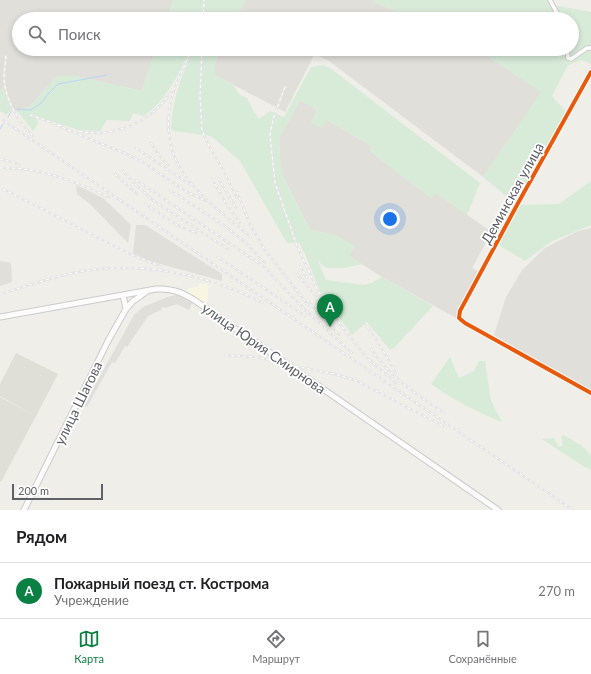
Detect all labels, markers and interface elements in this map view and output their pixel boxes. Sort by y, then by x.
search box [12,12,579,56]
icon: search [26,23,48,45]
text: Поиск [58,25,101,43]
street label: Деминская улица [477,139,547,247]
your location [380,209,400,229]
pin: A [317,294,343,327]
street label: улица Юрия Смирнова [199,299,329,397]
street label: улица Шагова [50,358,106,448]
scale bar [12,482,103,501]
text: 200 m [18,484,49,497]
text: Рядом [16,526,67,547]
text: Пожарный поезд ст. Кострома [54,574,269,592]
text: A [24,583,34,599]
text: 270 m [538,583,575,599]
text: Учреждение [54,592,129,608]
tab: Карта [74,628,104,665]
tab: Маршрут [252,628,300,665]
tab: Сохранённые [448,628,517,665]

